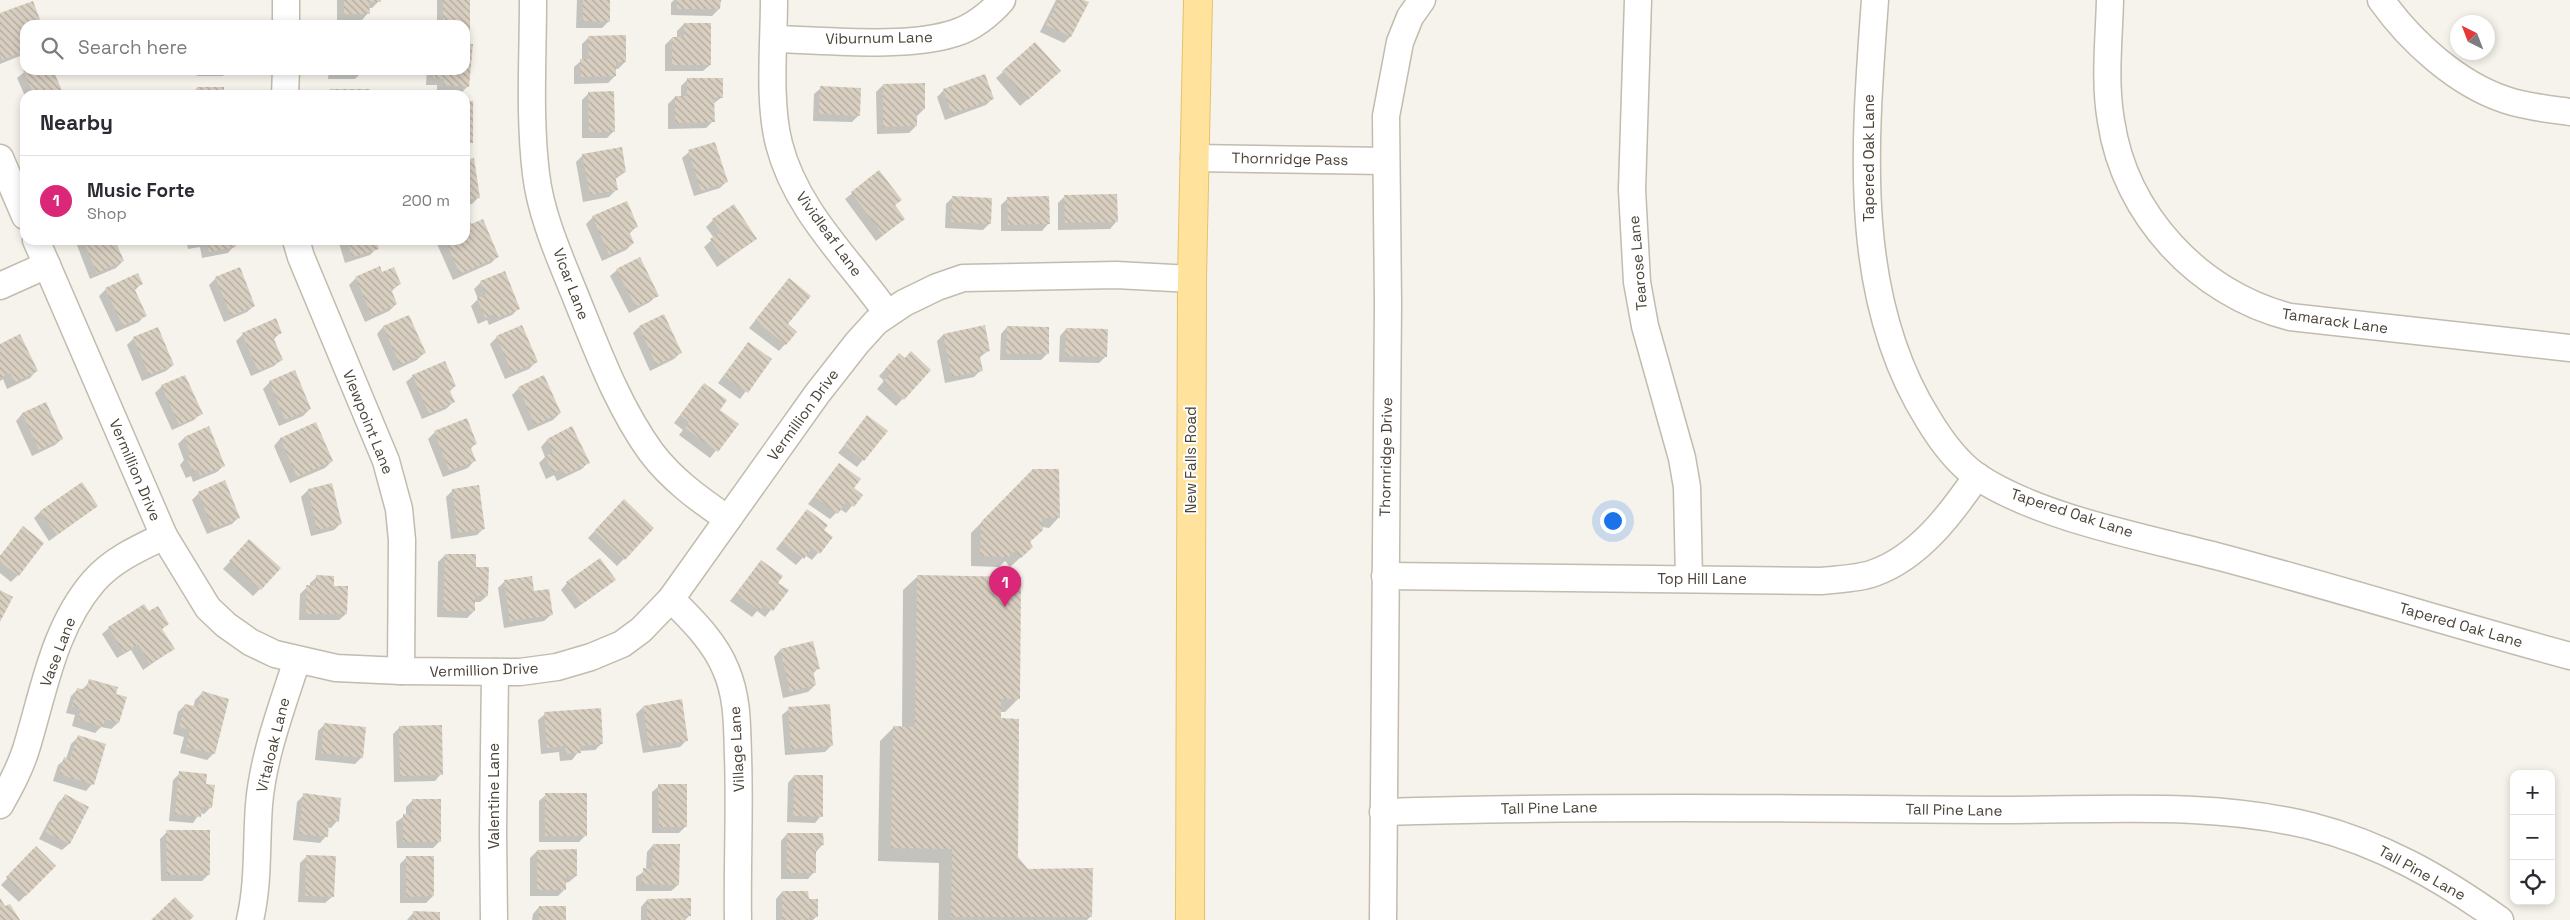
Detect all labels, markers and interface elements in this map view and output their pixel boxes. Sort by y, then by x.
north arrow [2450,15,2495,60]
search box [20,20,470,75]
street label: Viburnum Lane [825,27,933,48]
icon: search [38,34,66,62]
text: Search here [78,35,188,60]
street label: Tapered Oak Lane [1859,94,1878,222]
text: Nearby [40,109,113,136]
street label: Thornridge Pass [1231,148,1349,169]
text: Music Forte [87,178,195,203]
street label: Vividleaf Lane [792,187,867,280]
text: 1 [52,190,60,211]
text: 200 m [402,190,450,211]
text: Shop [87,203,127,224]
street label: Tearose Lane [1624,215,1651,311]
street label: Vicar Lane [549,245,594,322]
street label: Tamarack Lane [2281,304,2390,337]
street label: Vermillion Drive [763,365,842,464]
street label: Viewpoint Lane [339,367,398,477]
street label: Thornridge Drive [1375,397,1396,517]
street label: New Falls Road [1181,406,1200,514]
street label: Vermillion Drive [105,416,166,524]
street label: Tapered Oak Lane [2008,484,2136,541]
your location [1600,508,1626,534]
pin: 1 [989,566,1021,607]
street label: Top Hill Lane [1657,569,1747,588]
street label: Tapered Oak Lane [2397,598,2525,651]
street label: Vase Lane [36,614,79,689]
street label: Vermillion Drive [429,658,539,681]
street label: Vitaloak Lane [252,695,293,794]
street label: Village Lane [725,705,748,792]
street label: Valentine Lane [484,743,503,849]
map controls [2510,770,2555,905]
button: + [2510,770,2555,815]
street label: Tall Pine Lane [1500,797,1598,818]
street label: Tall Pine Lane [1905,799,2003,820]
button: − [2510,815,2555,860]
street label: Tall Pine Lane [2375,841,2469,904]
button: locate [2510,860,2555,905]

